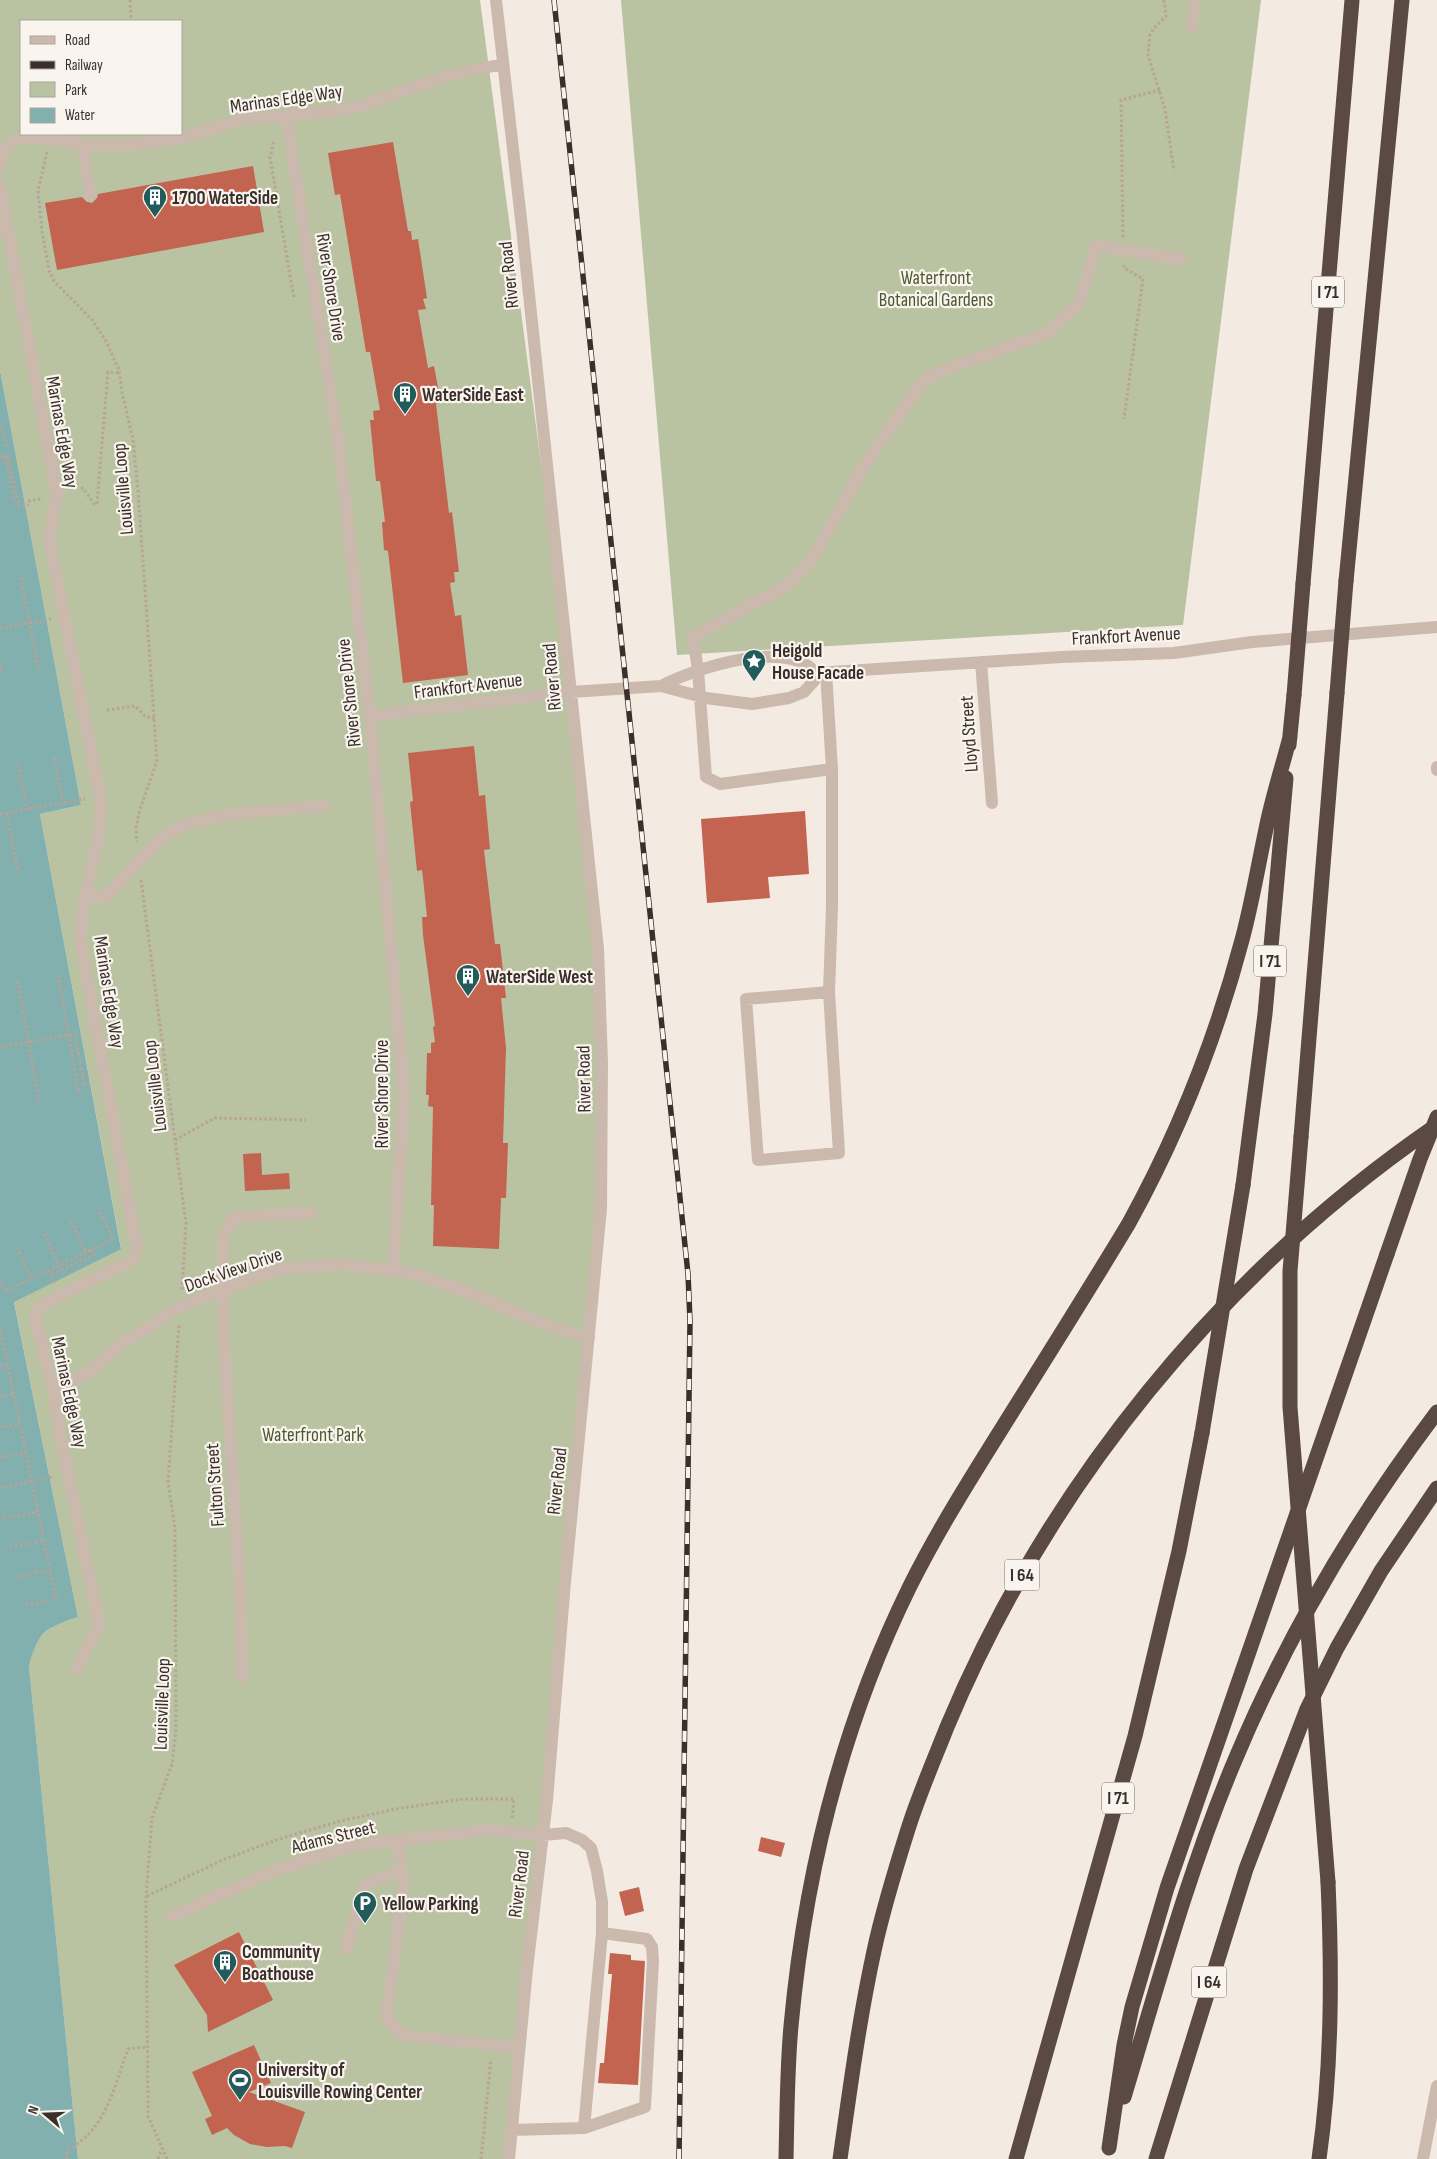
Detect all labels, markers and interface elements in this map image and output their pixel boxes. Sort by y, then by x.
legend [20,20,182,135]
text: Road [65,31,90,50]
text: Railway [65,56,103,75]
street label: Marinas Edge Way [229,80,344,119]
text: Park [65,81,87,100]
text: Water [65,106,96,125]
building icon: 1700 WaterSide [142,184,168,218]
place label: 1700 WaterSide [172,187,278,210]
street label: River Shore Drive [311,232,350,343]
street label: River Road [495,240,524,310]
park label: Waterfront Botanical Gardens [879,267,993,312]
road number: I 71 [1312,276,1344,308]
street label: Marinas Edge Way [40,375,83,491]
building icon: WaterSide East [392,381,418,415]
place label: WaterSide East [422,384,524,407]
street label: Louisville Loop [108,442,139,536]
street label: Frankfort Avenue [1071,622,1181,651]
street label: River Shore Drive [332,638,367,748]
place label: Heigold House Facade [772,640,864,685]
street label: River Road [538,642,567,711]
place icon: Heigold House Facade [741,648,767,682]
street label: Frankfort Avenue [413,668,524,705]
street label: Lloyd Street [955,695,984,773]
street label: Marinas Edge Way [88,935,129,1051]
road number: I 71 [1254,946,1286,976]
building icon: WaterSide West [455,963,481,997]
place label: WaterSide West [486,966,593,989]
street label: Louisville Loop [138,1039,173,1133]
street label: River Shore Drive [371,1040,394,1148]
street label: River Road [572,1045,597,1113]
street label: Dock View Drive [182,1243,285,1298]
street label: Marinas Edge Way [46,1335,92,1451]
park label: Waterfront Park [262,1424,365,1447]
street label: Fulton Street [201,1442,230,1527]
street label: River Road [543,1446,572,1516]
road number: I 64 [1004,1560,1040,1590]
street label: Louisville Loop [149,1658,176,1750]
road number: I 71 [1102,1782,1134,1814]
street label: Adams Street [288,1816,378,1859]
street label: River Road [504,1849,535,1919]
parking icon: Yellow Parking [352,1890,378,1924]
place label: Yellow Parking [382,1893,478,1916]
place label: Community Boathouse [242,1941,320,1986]
building icon: Community Boathouse [212,1949,238,1983]
road number: I 64 [1192,1966,1226,1998]
place label: University of Louisville Rowing Center [258,2059,422,2104]
sports icon: University of Louisville Rowing Center [227,2067,253,2101]
north arrow [20,2089,70,2139]
text: N [24,2104,42,2116]

